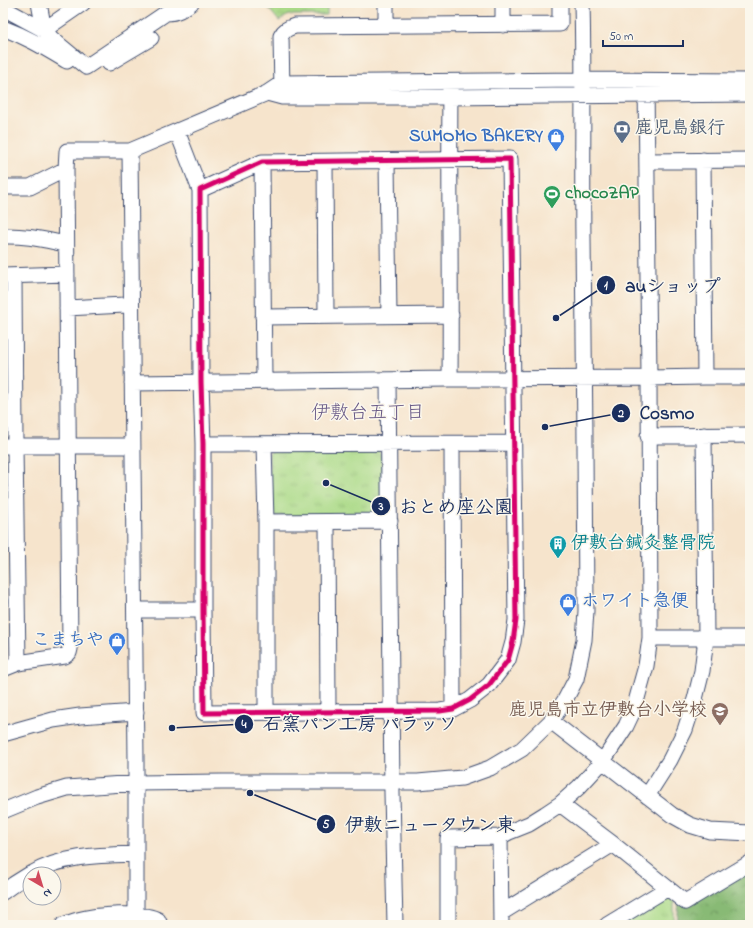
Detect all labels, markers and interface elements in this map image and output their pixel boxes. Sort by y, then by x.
scale bar [603,22,683,48]
text: 50 m [609,28,633,46]
place label: 鹿児島銀行 [635,116,725,142]
bank icon: 鹿児島銀行 [612,119,632,144]
place label: SUMOMO BAKERY [409,124,544,150]
shop icon: SUMOMO BAKERY [546,127,566,152]
place label: chocoZAP [565,181,640,207]
sports icon: chocoZAP [542,184,562,209]
callout: auショップ [596,270,730,301]
text: auショップ [625,274,721,301]
text: 1 [604,277,608,295]
callout: Cosmo [611,397,702,428]
district label: 伊敷台五丁目 [311,400,425,427]
text: Cosmo [640,401,694,428]
text: 2 [617,405,624,423]
callout: おとめ座公園 [371,491,521,522]
text: おとめ座公園 [399,495,513,522]
text: 3 [378,498,384,516]
place label: 伊敷台鍼灸整骨院 [571,531,715,557]
building icon: 伊敷台鍼灸整骨院 [548,534,568,559]
place label: ホワイト急便 [581,589,689,615]
shop icon: ホワイト急便 [558,592,578,617]
place label: こまちや [32,628,104,654]
shop icon: こまちや [107,631,127,656]
place label: 鹿児島市立伊敷台小学校 [509,698,707,724]
school or university icon: 鹿児島市立伊敷台小学校 [710,701,730,726]
callout: 石窯パン工房 パラッソ [234,708,465,739]
text: 石窯パン工房 パラッソ [263,712,457,739]
text: 4 [241,716,247,734]
callout: 伊敷ニュータウン東 [316,809,523,840]
text: 伊敷ニュータウン東 [345,813,515,840]
text: 5 [323,816,330,834]
north arrow [22,866,62,906]
text: N [40,884,55,902]

